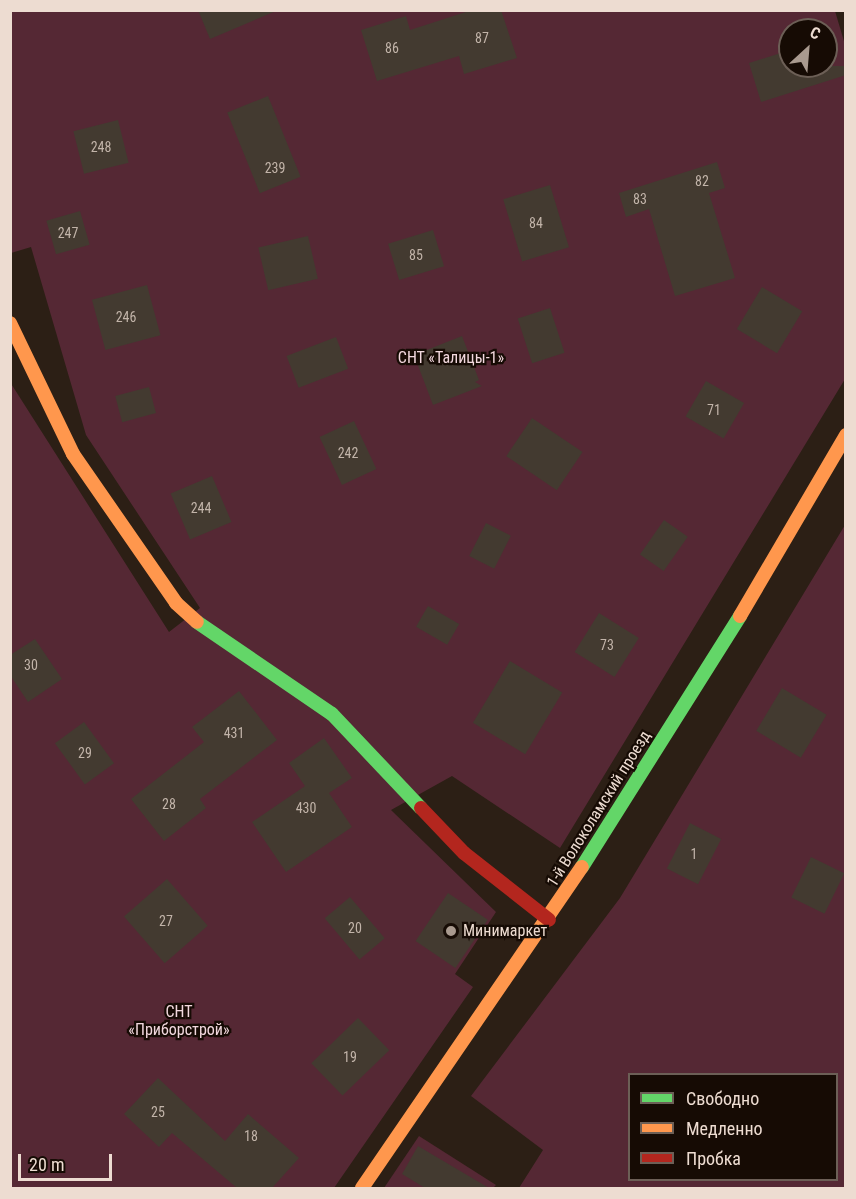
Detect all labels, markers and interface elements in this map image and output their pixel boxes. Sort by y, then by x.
north arrow [778,18,838,78]
text: С [807,23,823,44]
house number: 87 [475,30,489,46]
house number: 86 [385,40,399,56]
house number: 248 [91,139,111,155]
house number: 239 [265,160,285,176]
house number: 82 [695,173,709,189]
house number: 83 [633,191,647,207]
house number: 84 [529,215,543,231]
house number: 247 [58,225,78,241]
house number: 85 [409,247,423,263]
house number: 246 [116,309,136,325]
park label: СНТ «Талицы-1» [398,348,504,368]
house number: 71 [707,402,721,418]
house number: 242 [338,445,358,461]
house number: 244 [191,500,211,516]
house number: 73 [600,637,614,653]
house number: 30 [24,657,38,673]
house number: 431 [224,725,244,741]
street label: 1-й Волоколамский проезд [543,727,655,891]
house number: 29 [78,745,92,761]
house number: 28 [162,796,176,812]
house number: 430 [296,800,316,816]
house number: 1 [691,846,697,862]
house number: 27 [159,913,173,929]
house number: 20 [348,920,362,936]
place label: Минимаркет [463,921,547,941]
marker: Минимаркет [444,924,458,938]
park label: СНТ «Приборстрой» [128,1002,230,1040]
house number: 19 [343,1049,357,1065]
legend [628,1073,838,1181]
text: Свободно [686,1088,759,1109]
house number: 25 [151,1104,165,1120]
text: Медленно [686,1118,763,1139]
house number: 18 [244,1128,258,1144]
scale bar [21,1142,116,1180]
text: Пробка [686,1148,741,1169]
text: 20 m [29,1154,64,1175]

